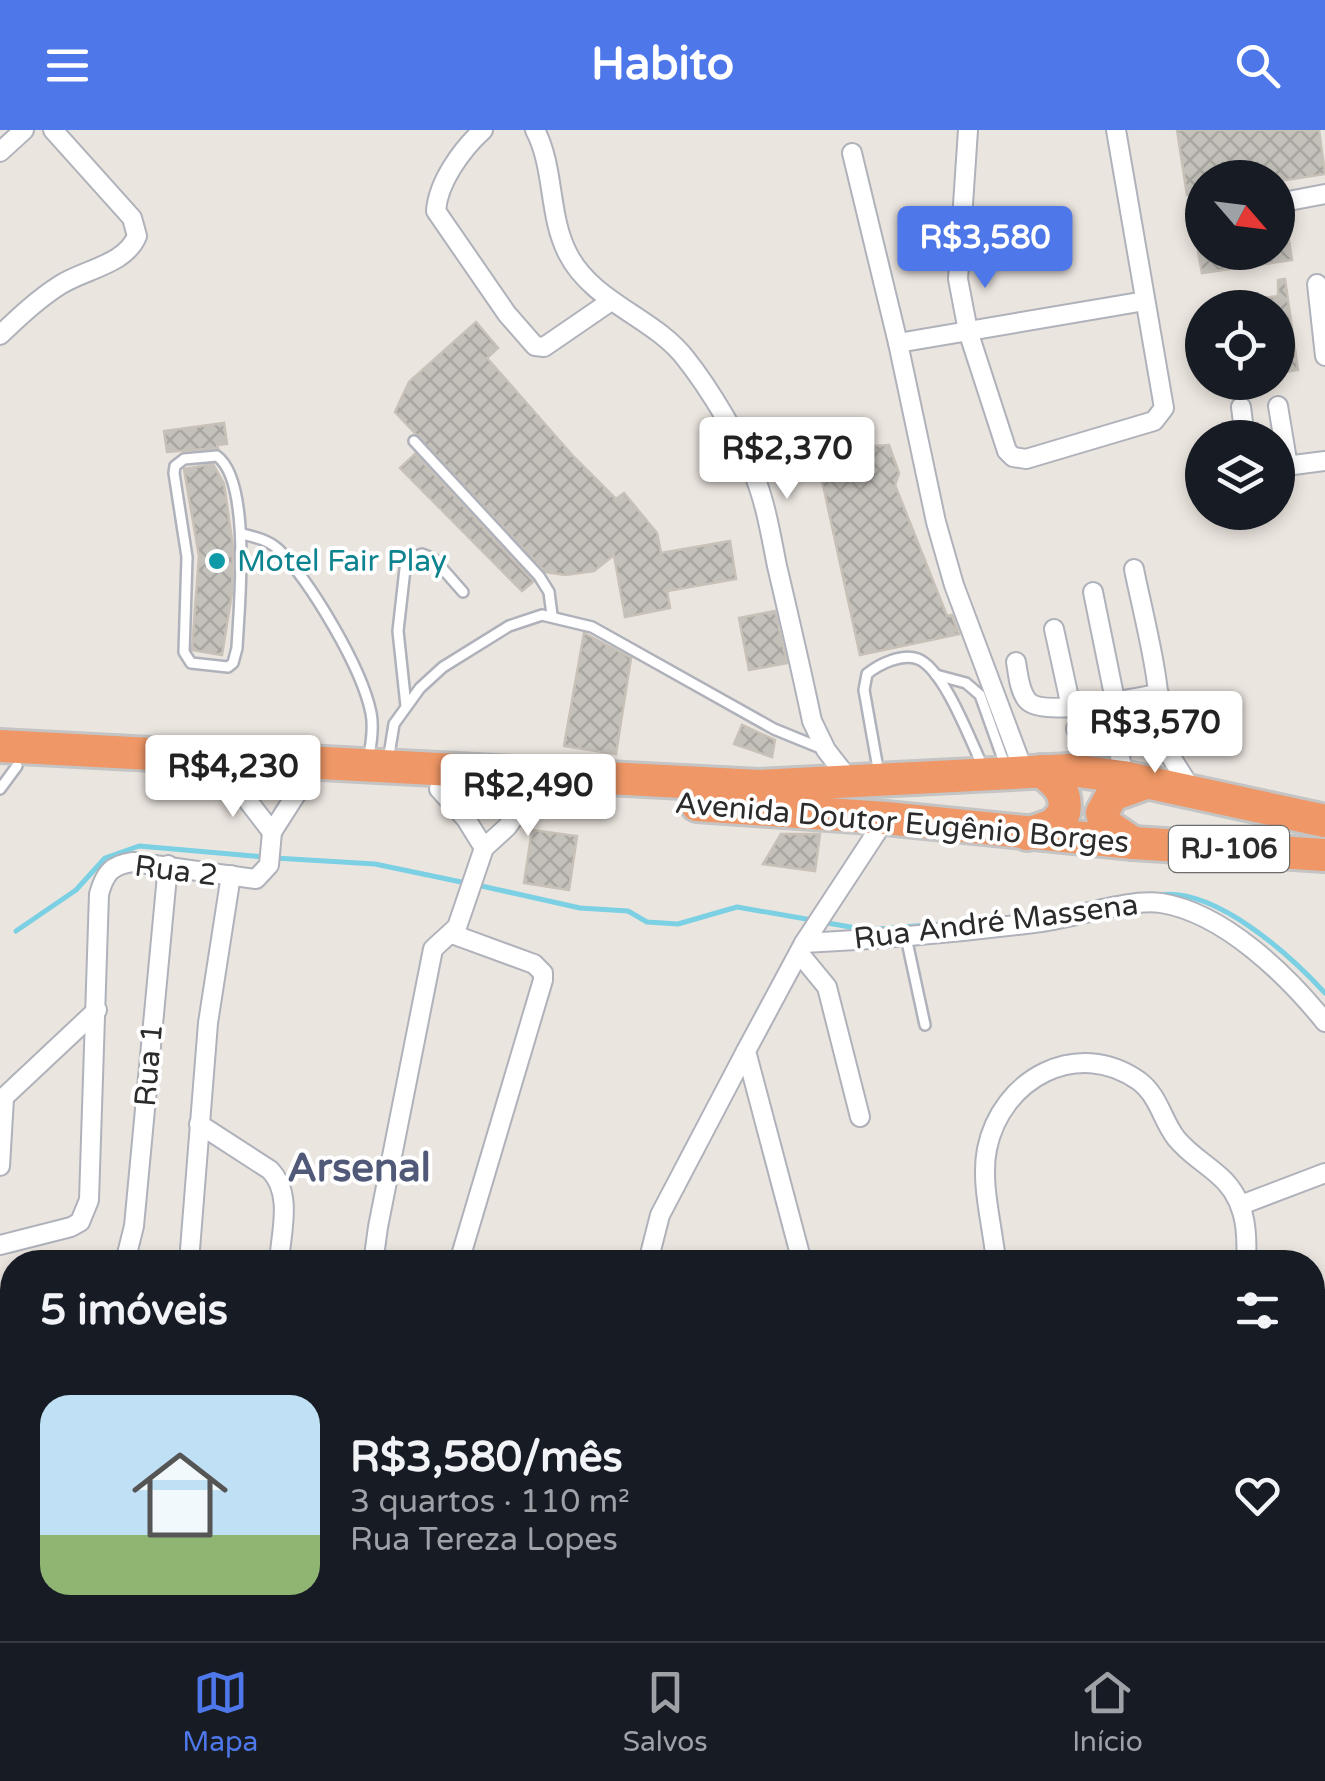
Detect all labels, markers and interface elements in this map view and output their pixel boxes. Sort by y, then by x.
icon: menu [40,38,95,93]
text: Habito [591,38,734,92]
icon: search [1230,38,1285,93]
north arrow [1185,160,1295,270]
map controls [1185,160,1295,530]
pin: R$3,580 [893,206,1077,291]
text: R$3,580 [919,219,1051,257]
button: locate [1185,290,1295,400]
pin: R$2,370 [695,417,879,502]
button: layers [1185,420,1295,530]
text: R$2,370 [721,430,853,468]
place label: Motel Fair Play [237,543,447,580]
marker: Motel Fair Play [206,550,228,572]
pin: R$3,570 [1063,691,1247,776]
text: R$3,570 [1089,704,1221,742]
pin: R$4,230 [141,735,325,820]
text: R$4,230 [167,748,299,786]
pin: R$2,490 [436,754,620,839]
text: R$2,490 [463,767,593,805]
street label: Avenida Doutor Eugênio Borges [674,785,1130,861]
road number: RJ-106 [1169,826,1289,872]
street label: Rua 2 [132,848,220,894]
street label: Rua André Massena [852,886,1140,958]
street label: Rua 1 [127,1022,171,1108]
district label: Arsenal [287,1144,431,1192]
icon: filters [1230,1283,1285,1338]
text: 5 imóveis [40,1285,228,1336]
text: R$3,580/mês [350,1432,623,1483]
icon: home [120,1435,240,1555]
icon: heart [1230,1468,1285,1523]
text: 3 quartos · 110 m² [350,1483,630,1521]
text: Rua Tereza Lopes [350,1521,618,1559]
tab: Mapa [182,1665,258,1759]
tab: Salvos [623,1665,708,1759]
tab: Início [1072,1665,1143,1759]

